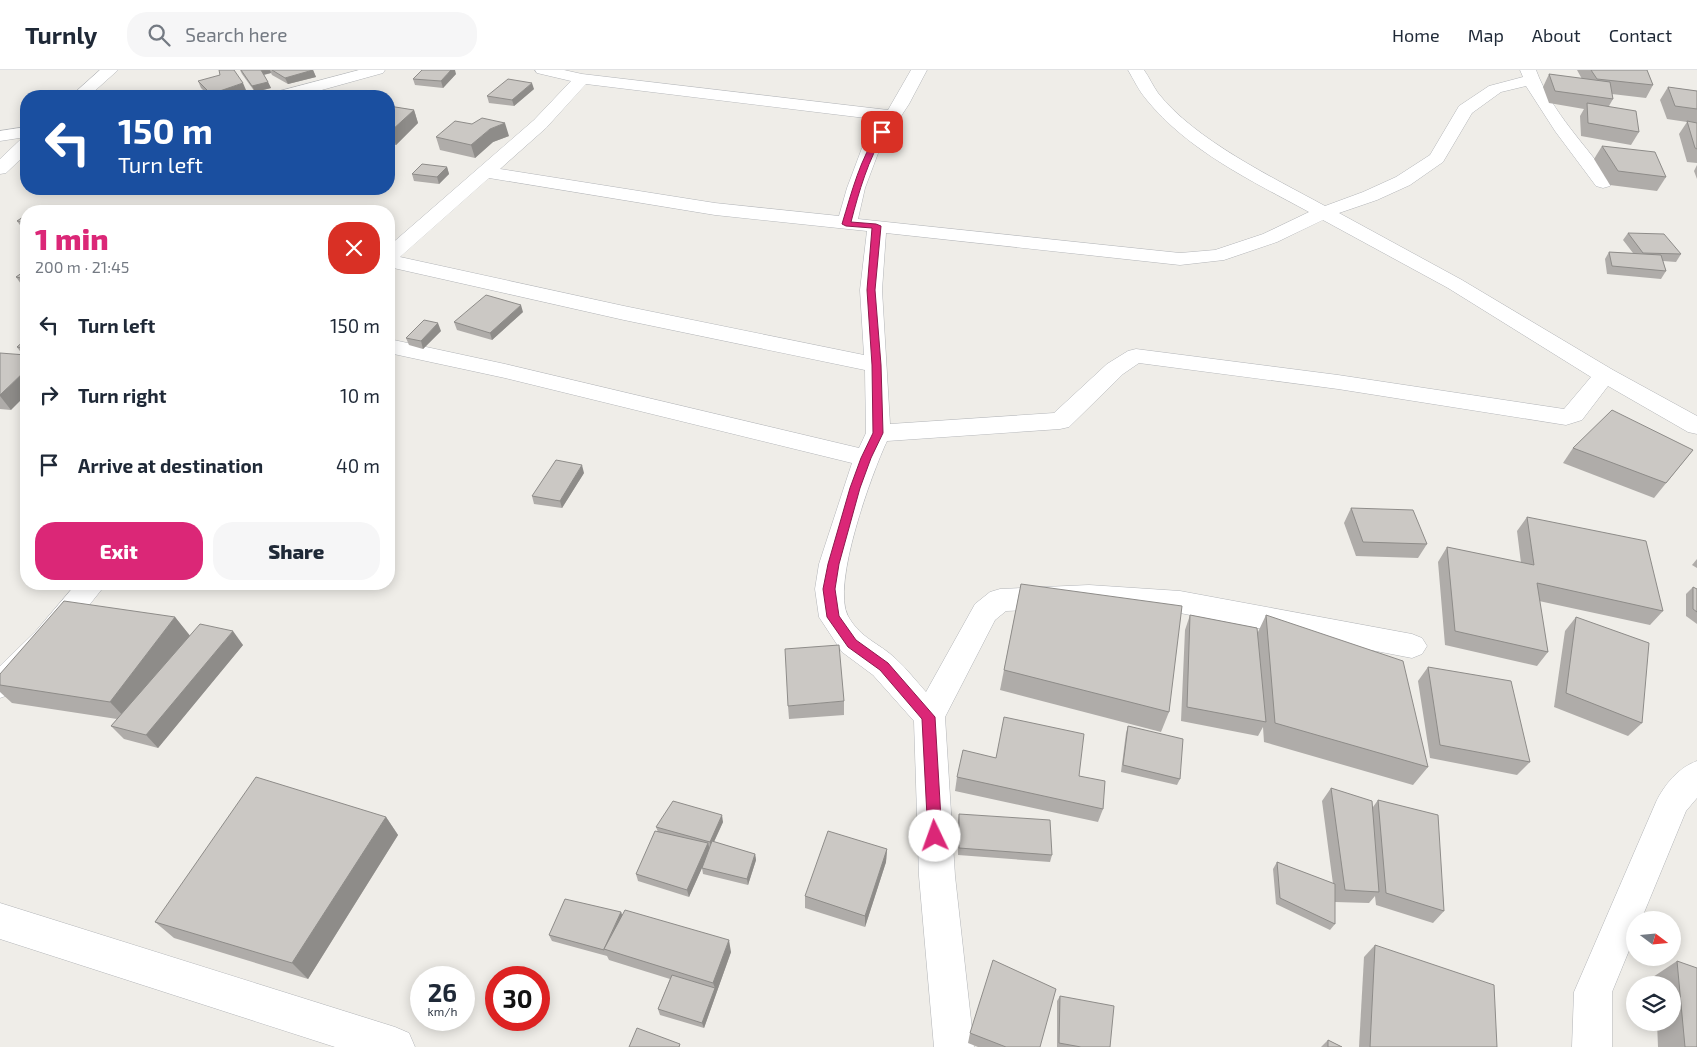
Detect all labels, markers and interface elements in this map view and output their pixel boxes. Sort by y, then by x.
search box [127,12,477,57]
text: Turnly [25,20,97,49]
icon: search [145,21,173,49]
text: Search here [185,23,287,46]
text: Home [1392,24,1440,46]
text: Map [1468,24,1504,46]
text: About [1532,24,1581,46]
text: Contact [1609,24,1672,46]
text: 150 m [118,109,213,151]
icon: left [35,110,100,175]
pin [861,111,903,153]
icon: arrive [868,118,896,146]
text: Turn left [118,151,203,177]
text: 1 min [35,220,109,256]
button: close [328,222,380,274]
text: 200 m · 21:45 [35,257,129,276]
icon: left [35,311,63,339]
text: Turn left [78,314,155,337]
text: 150 m [330,314,380,337]
icon: right [35,381,63,409]
text: Turn right [78,384,166,407]
text: 10 m [340,384,380,407]
icon: arrive [35,451,63,479]
text: Arrive at destination [78,454,263,477]
text: 40 m [336,454,380,477]
button: Exit [35,522,203,580]
button: Share [213,522,380,580]
position arrow [908,809,960,861]
north arrow [1626,911,1681,966]
map controls [1626,911,1681,1031]
speed limit sign: 30 [485,966,550,1031]
button: layers [1626,976,1681,1031]
text: 26 [428,977,457,1007]
text: km/h [428,1004,457,1018]

